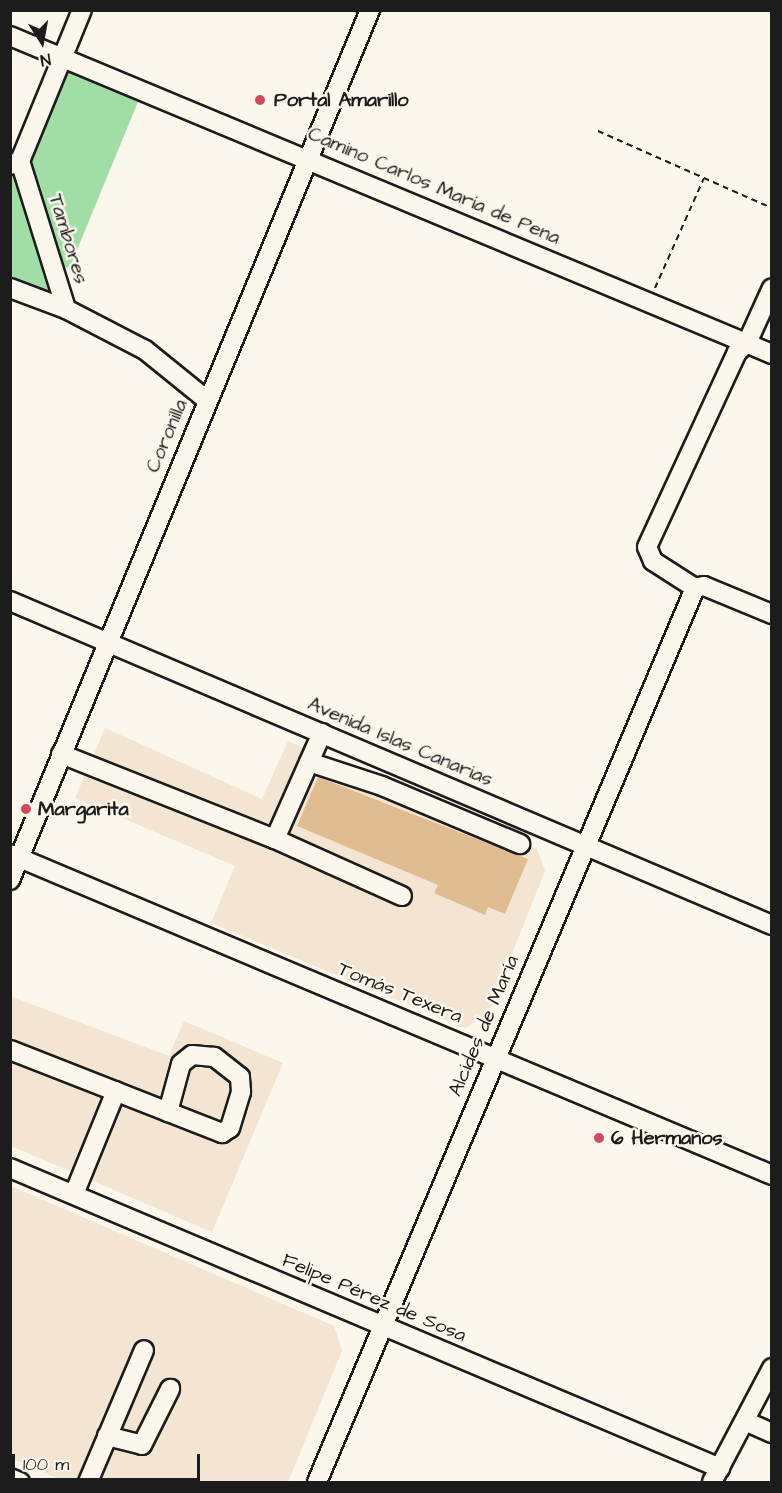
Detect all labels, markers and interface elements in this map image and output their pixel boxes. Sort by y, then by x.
north arrow [12,12,72,72]
text: N [38,48,52,71]
place label: Portal Amarillo [274,88,409,112]
marker: Portal Amarillo [251,91,269,109]
street label: Camino Carlos María de Pena [304,122,564,250]
street label: Tambores [43,191,93,287]
street label: Coronilla [141,396,193,476]
street label: Avenida Islas Canarias [304,692,496,792]
place label: Margarita [38,797,129,821]
marker: Margarita [19,802,33,816]
street label: Alcides de María [443,952,525,1100]
street label: Tomás Texera [334,957,466,1029]
place label: 6 Hermanos [611,1126,723,1150]
marker: 6 Hermanos [592,1131,606,1145]
street label: Felipe Pérez de Sosa [278,1248,470,1348]
scale bar [15,1442,202,1480]
text: 100 m [23,1452,69,1477]

